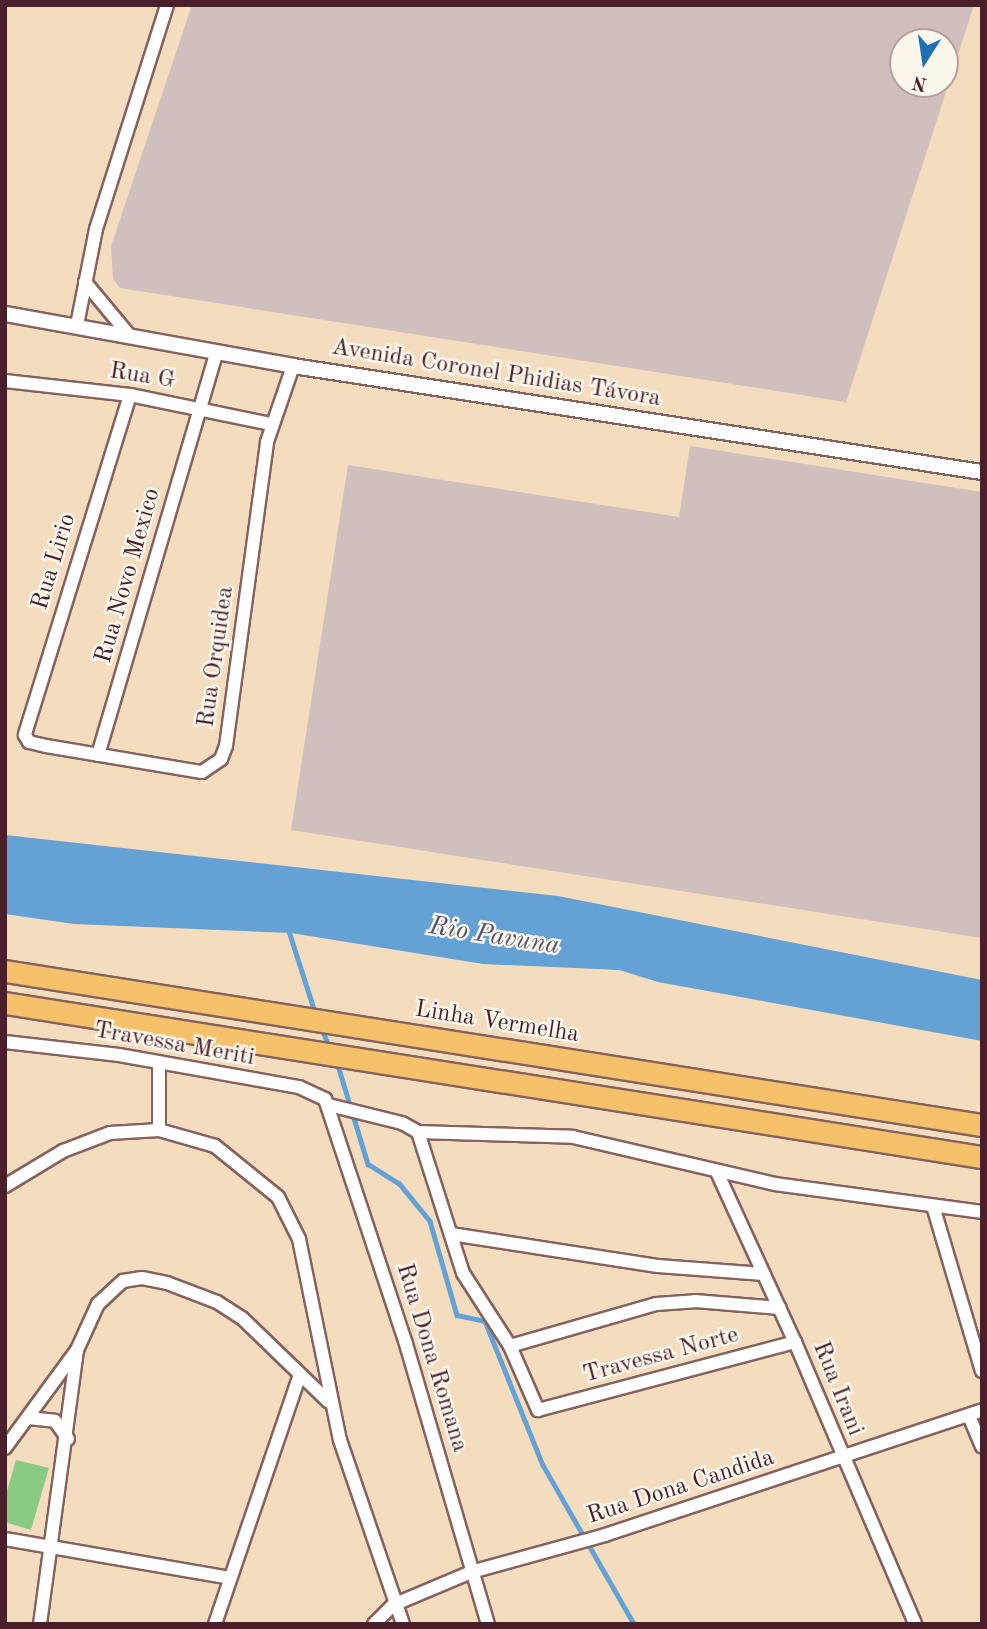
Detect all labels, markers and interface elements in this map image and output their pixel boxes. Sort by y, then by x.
north arrow [889,28,959,98]
text: N [911,71,929,93]
street label: Avenida Coronel Phidias Távora [329,334,663,414]
street label: Rua G [107,358,177,396]
street label: Rua Novo Mexico [90,485,168,667]
street label: Rua Lirio [27,510,83,614]
street label: Rua Orquidea [193,585,241,729]
water label: Rio Pavuna [426,911,562,963]
street label: Linha Vermelha [413,996,581,1050]
street label: Travessa Meriti [92,1017,256,1073]
street label: Rua Dona Romana [389,1260,473,1456]
street label: Travessa Norte [580,1321,742,1391]
street label: Rua Irani [805,1338,869,1440]
street label: Rua Dona Candida [584,1444,778,1532]

